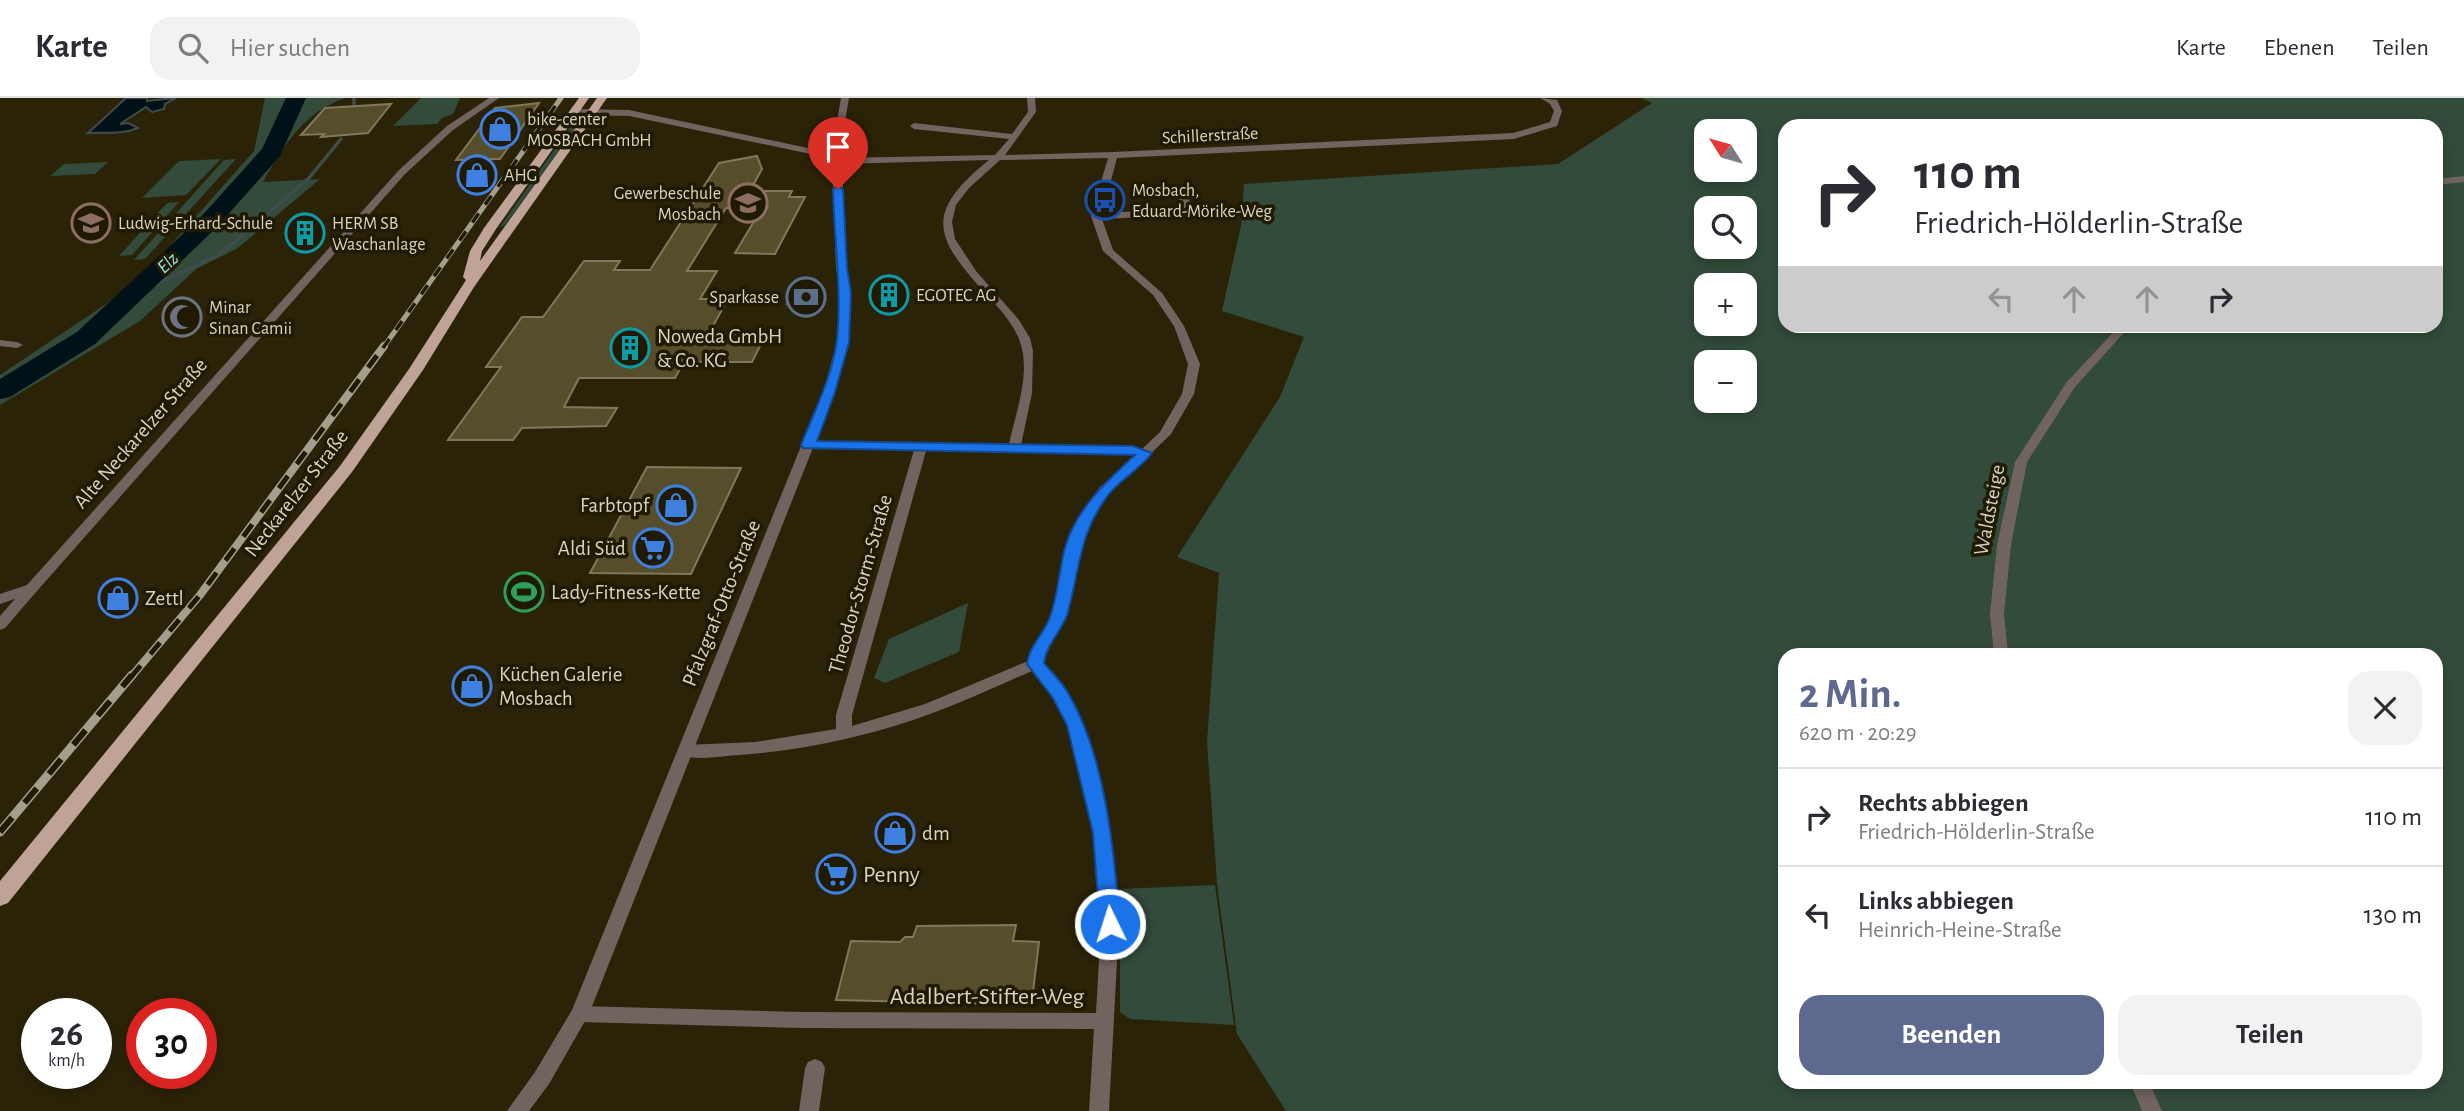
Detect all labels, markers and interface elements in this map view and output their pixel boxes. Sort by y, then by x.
search box [150,17,640,80]
icon: search [174,29,212,67]
text: Karte [35,31,108,64]
text: Hier suchen [230,35,350,61]
text: Karte [2176,36,2226,60]
text: Ebenen [2264,36,2335,60]
text: Teilen [2373,36,2429,60]
shop icon: bike-center MOSBACH GmbH [479,108,521,150]
place label: bike-center MOSBACH GmbH [527,111,652,150]
pin [808,117,868,189]
north arrow [1694,119,1757,182]
map controls [1694,119,1757,413]
street label: Schillerstraße [1161,124,1259,148]
icon: arrive [819,128,857,166]
icon: right [1799,147,1890,238]
text: 110 m [1914,149,2022,198]
shop icon: AHG [456,154,498,196]
place label: AHG [504,167,537,185]
bus stop icon: Mosbach, Eduard-Mörike-Weg [1084,179,1126,221]
school or university icon: Gewerbeschule Mosbach [727,182,769,224]
place label: Mosbach, Eduard-Mörike-Weg [1132,182,1272,221]
place label: Gewerbeschule Mosbach [614,185,721,224]
button: search [1694,196,1757,259]
school or university icon: Ludwig-Erhard-Schule [70,202,112,244]
text: Friedrich-Hölderlin-Straße [1914,207,2243,239]
building icon: HERM SB Waschanlage [284,212,326,254]
place label: Ludwig-Erhard-Schule [118,215,273,233]
place label: HERM SB Waschanlage [332,215,426,254]
water label: Elz [154,249,182,277]
button: + [1694,273,1757,336]
building icon: EGOTEC AG [868,274,910,316]
bank icon: Sparkasse [785,276,827,318]
icon: left [1982,280,2020,318]
icon: ahead [2055,280,2093,318]
icon: ahead [2128,280,2166,318]
icon: right [2201,280,2239,318]
place label: EGOTEC AG [916,287,996,305]
place label: Sparkasse [710,289,779,307]
mosque icon: Minar Sinan Camii [161,296,203,338]
place label: Minar Sinan Camii [209,299,292,338]
place label: Noweda GmbH & Co. KG [657,326,782,371]
building icon: Noweda GmbH & Co. KG [609,327,651,369]
button: − [1694,350,1757,413]
street label: Alte Neckarelzer Straße [70,354,211,512]
street label: Neckarelzer Straße [241,426,352,561]
street label: Waldsteige [1970,463,2009,557]
shop icon: Farbtopf [655,484,697,526]
street label: Theodor-Storm-Straße [825,492,896,676]
place label: Farbtopf [580,495,651,516]
street label: Pfalzgraf-Otto-Straße [679,517,764,689]
supermarket icon: Aldi Süd [632,527,674,569]
place label: Aldi Süd [558,538,626,559]
sports icon: Lady-Fitness-Kette [503,571,545,613]
shop icon: Zettl [97,577,139,619]
place label: Lady-Fitness-Kette [551,582,701,603]
place label: Zettl [145,588,184,609]
place label: Küchen Galerie Mosbach [499,664,622,709]
shop icon: Küchen Galerie Mosbach [451,665,493,707]
button: close [2348,671,2422,745]
text: 2 Min. [1799,673,1901,715]
text: 620 m · 20:29 [1799,722,1917,745]
text: Rechts abbiegen [1858,790,2029,816]
icon: right [1799,798,1837,836]
text: 110 m [2365,804,2422,830]
shop icon: dm [874,812,916,854]
text: Friedrich-Hölderlin-Straße [1858,821,2095,844]
place label: dm [922,823,950,844]
supermarket icon: Penny [815,853,857,895]
place label: Penny [863,863,920,887]
position arrow [1073,887,1147,961]
text: Links abbiegen [1858,888,2014,914]
icon: left [1799,896,1837,934]
text: 130 m [2364,902,2422,928]
text: Heinrich-Heine-Straße [1858,919,2062,942]
street label: Adalbert-Stifter-Weg [890,985,1085,1009]
button: Beenden [1799,995,2104,1075]
button: Teilen [2118,995,2422,1075]
speed limit sign: 30 [126,998,217,1089]
text: 26 [50,1017,83,1052]
text: km/h [48,1052,85,1070]

